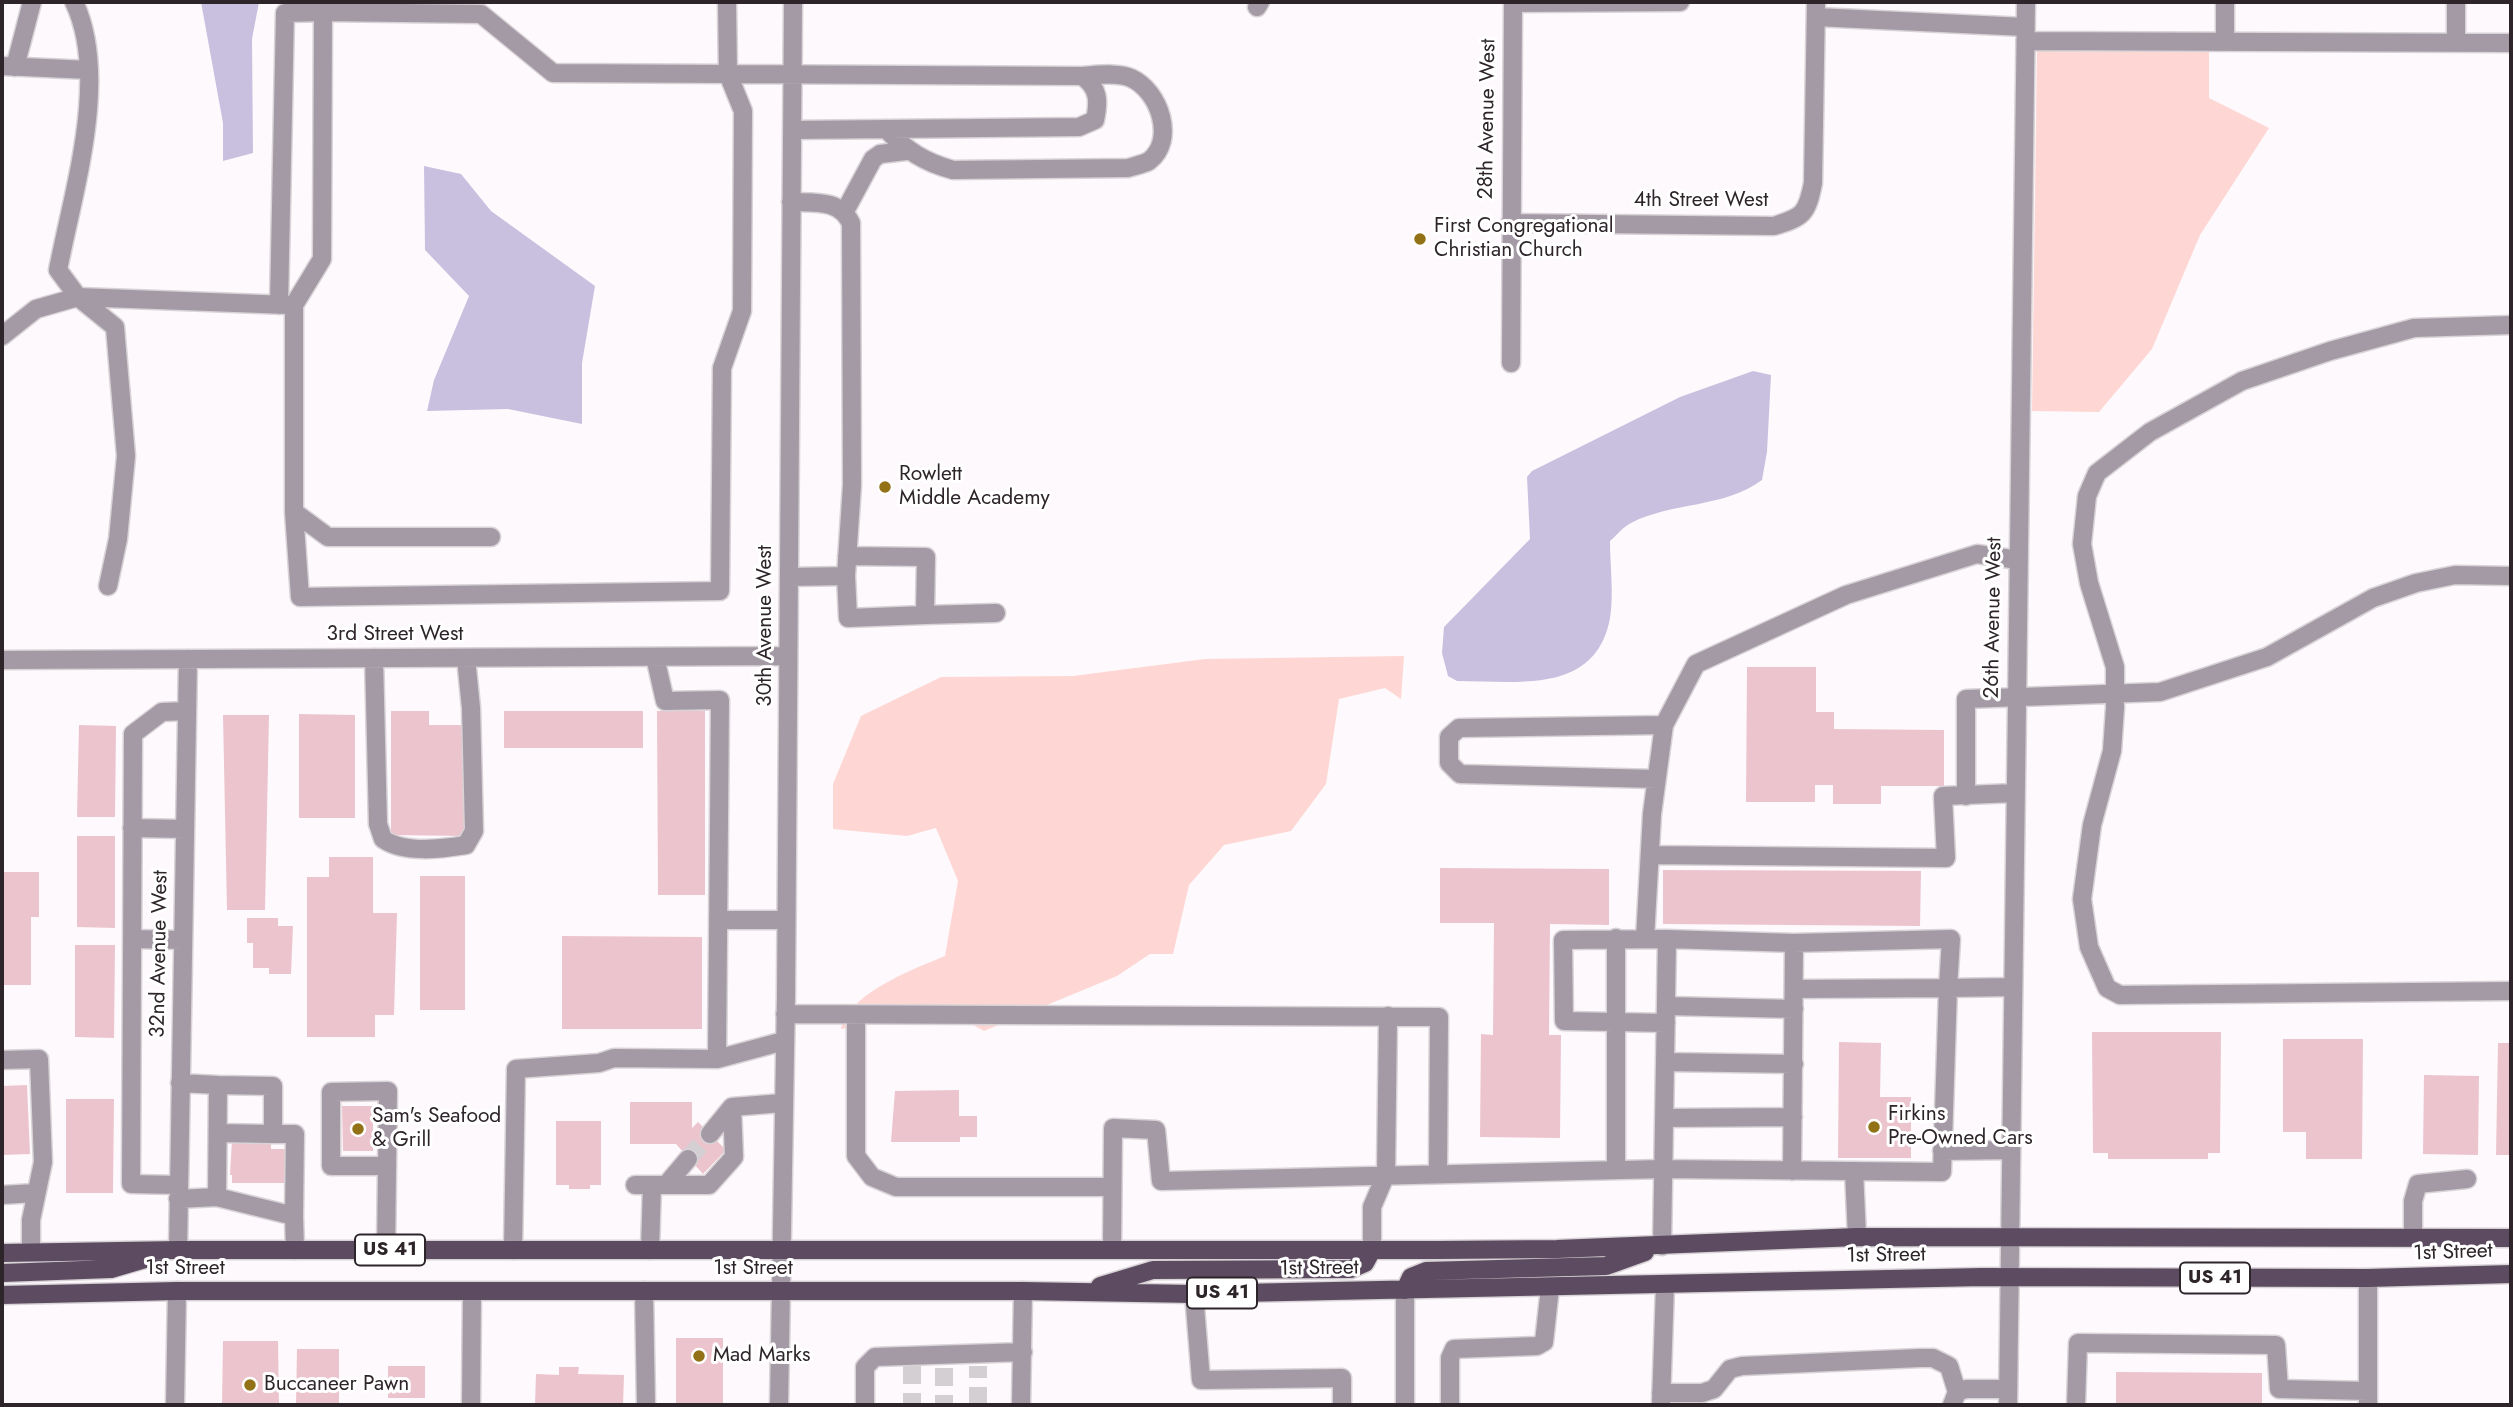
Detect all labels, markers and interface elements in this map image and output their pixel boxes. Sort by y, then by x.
street label: 28th Avenue West [1474,38,1502,200]
street label: 4th Street West [1634,188,1768,214]
place label: First Congregational Christian Church [1434,214,1614,264]
marker: First Congregational Christian Church [1412,231,1428,247]
place label: Rowlett Middle Academy [899,462,1050,512]
marker: Rowlett Middle Academy [877,479,893,495]
street label: 26th Avenue West [1980,537,2008,699]
street label: 30th Avenue West [753,545,779,707]
street label: 3rd Street West [327,622,463,648]
street label: 32nd Avenue West [146,870,174,1038]
place label: Firkins Pre-Owned Cars [1888,1102,2033,1152]
place label: Sam's Seafood & Grill [372,1104,501,1154]
marker: Firkins Pre-Owned Cars [1866,1119,1882,1135]
marker: Sam's Seafood & Grill [350,1121,366,1137]
road number: US 41 [355,1234,425,1266]
street label: 1st Street [2413,1239,2493,1267]
street label: 1st Street [1846,1243,1926,1269]
street label: 1st Street [145,1256,225,1282]
street label: 1st Street [713,1256,793,1282]
street label: 1st Street [1279,1256,1359,1282]
road number: US 41 [2180,1262,2250,1294]
road number: US 41 [1187,1278,1257,1308]
place label: Mad Marks [713,1343,810,1369]
marker: Mad Marks [691,1348,707,1364]
place label: Buccaneer Pawn [264,1372,409,1398]
marker: Buccaneer Pawn [242,1377,258,1393]

